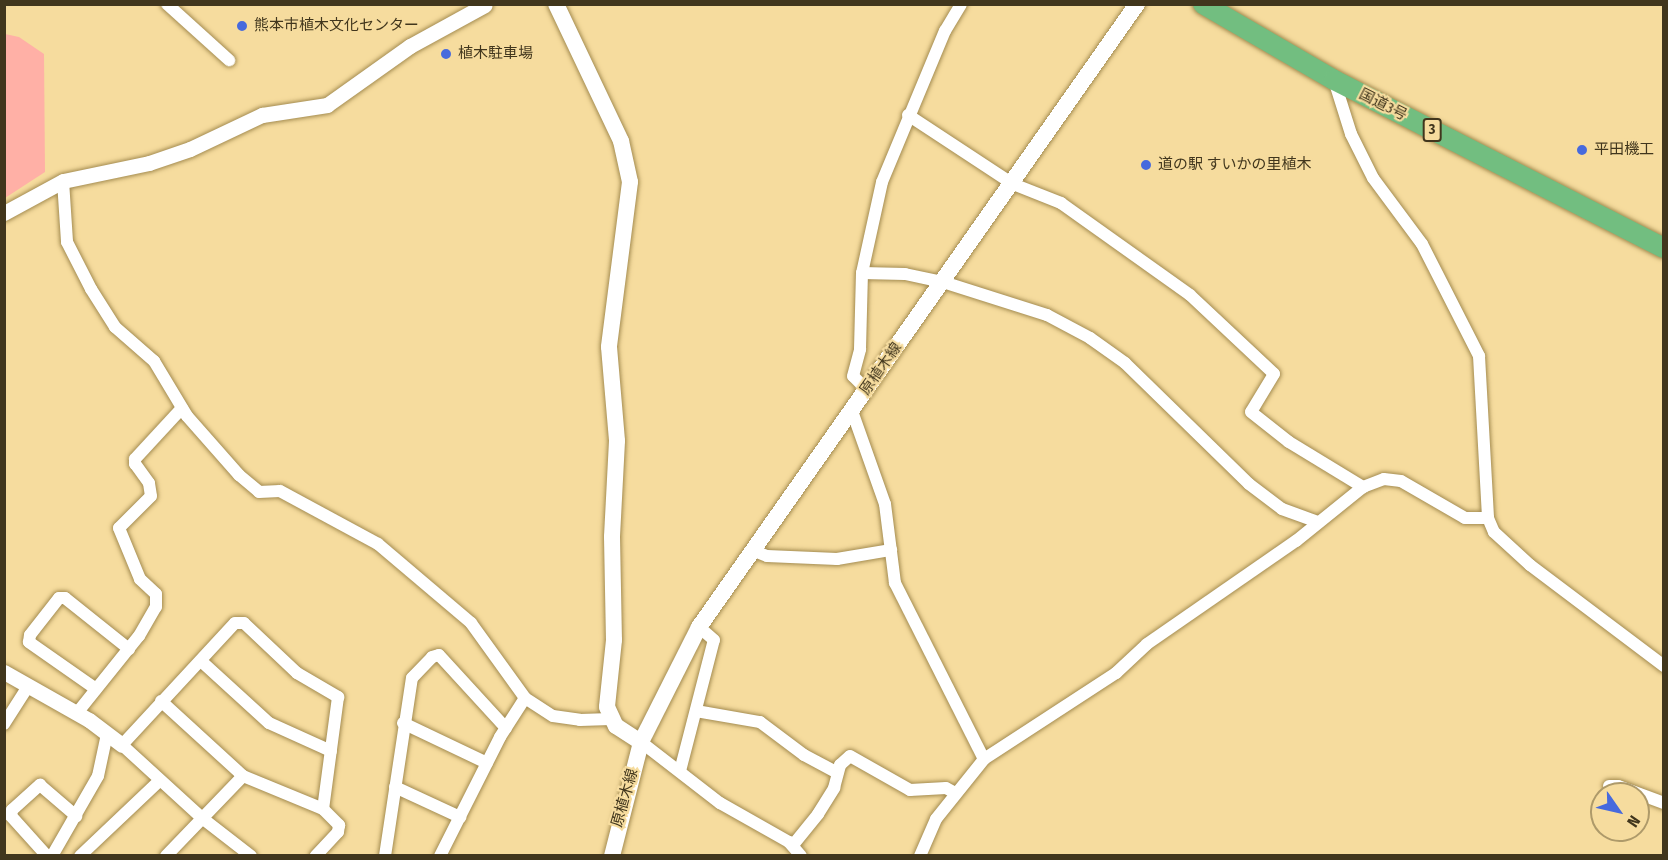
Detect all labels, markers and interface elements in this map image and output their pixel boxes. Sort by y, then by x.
place label: 熊本市植木文化センター [254,17,419,35]
marker: 熊本市植木文化センター [235,19,249,33]
place label: 植木駐車場 [458,45,533,63]
marker: 植木駐車場 [439,47,453,61]
street label: 国道3号 [1356,85,1410,125]
road number: 3 [1422,119,1442,141]
place label: 平田機工 [1594,141,1654,159]
marker: 平田機工 [1575,143,1589,157]
place label: 道の駅 すいかの里植木 [1158,156,1312,174]
marker: 道の駅 すいかの里植木 [1139,158,1153,172]
street label: 原植木線 [856,339,906,399]
street label: 原植木線 [608,767,642,829]
north arrow [1590,782,1650,842]
text: N [1623,812,1644,831]

